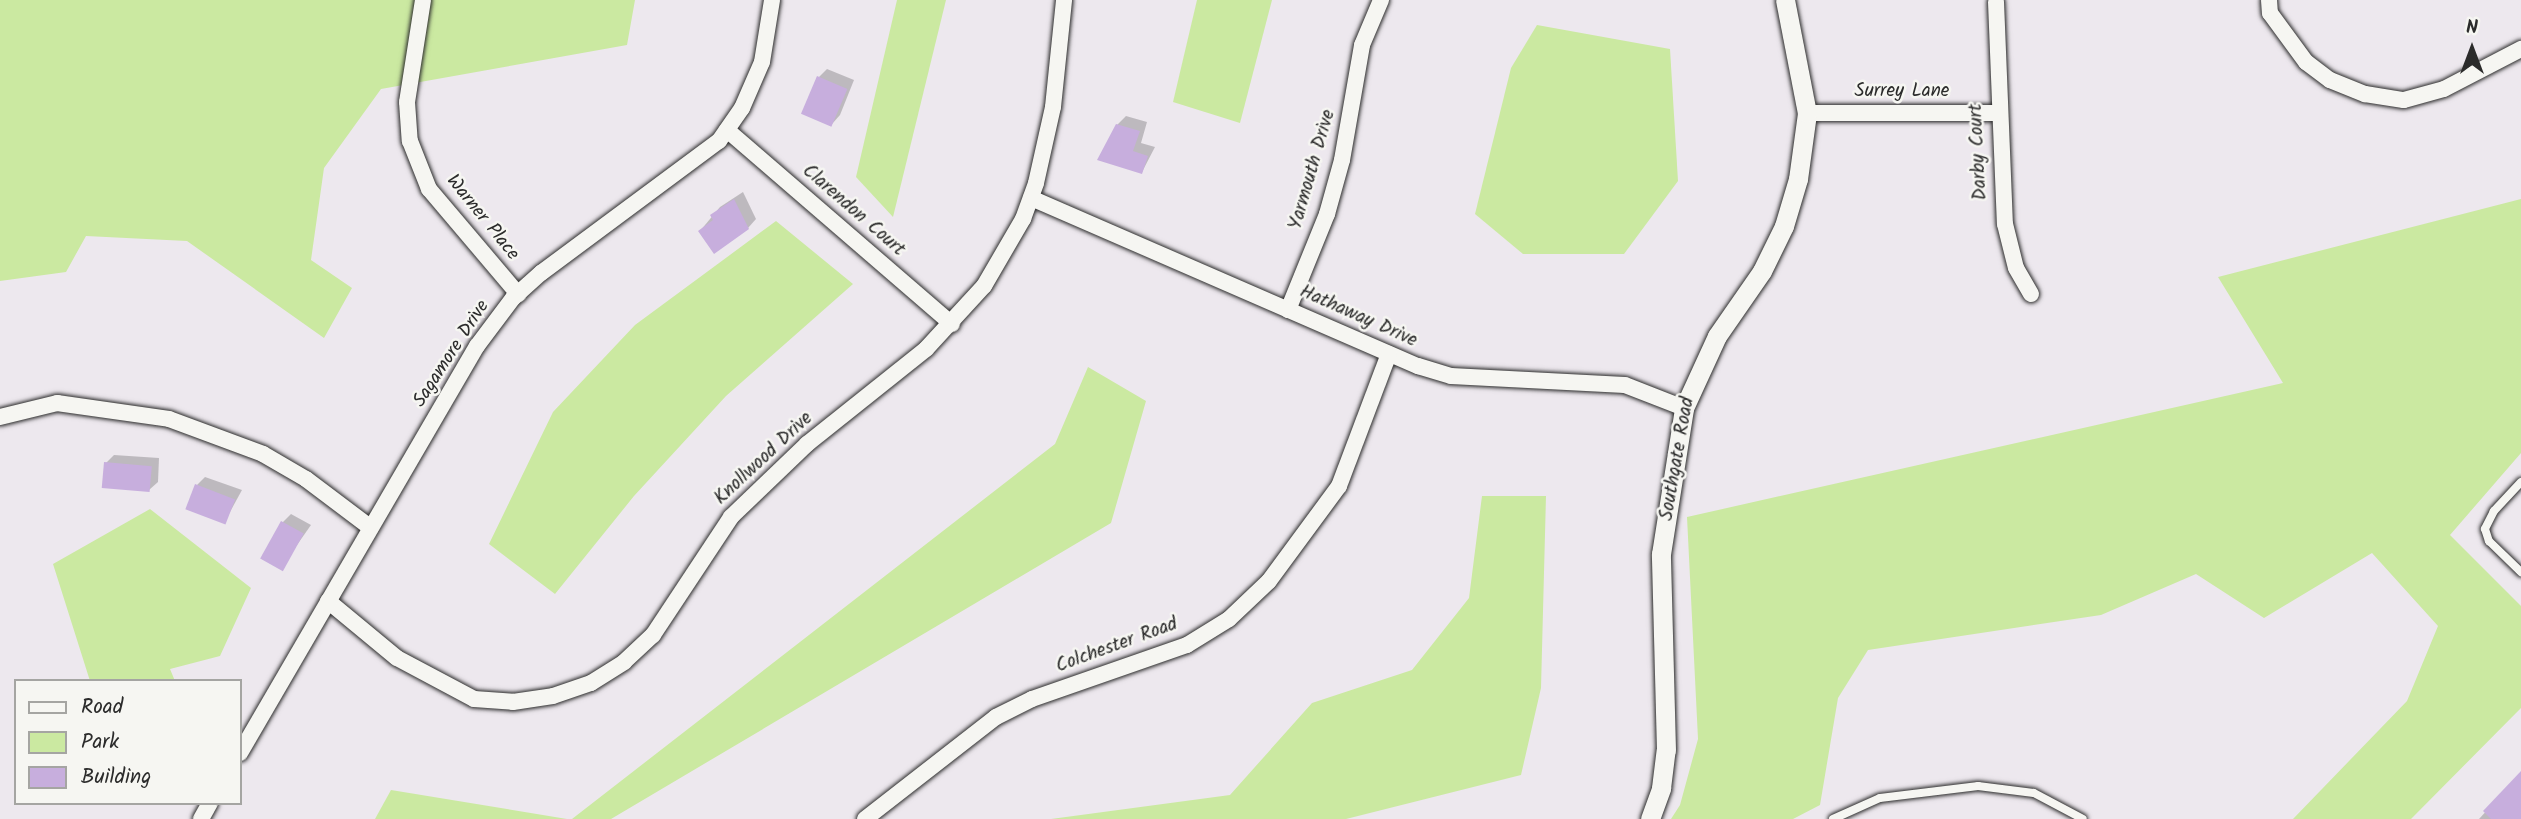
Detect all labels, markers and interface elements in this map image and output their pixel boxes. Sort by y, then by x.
text: N [2466,13,2478,43]
north arrow [2437,14,2507,84]
street label: Surrey Lane [1855,81,1949,103]
street label: Darby Court [1965,103,1993,201]
street label: Yarmouth Drive [1285,107,1341,233]
street label: Clarendon Court [797,160,909,262]
street label: Warner Place [441,171,523,265]
street label: Hathaway Drive [1296,281,1420,353]
street label: Sagamore Drive [409,296,495,412]
street label: Southgate Road [1656,396,1700,522]
street label: Knollwood Drive [710,408,818,510]
street label: Colchester Road [1053,613,1181,679]
legend [14,679,242,805]
text: Road [81,691,123,724]
text: Park [81,726,119,759]
text: Building [81,761,151,794]

